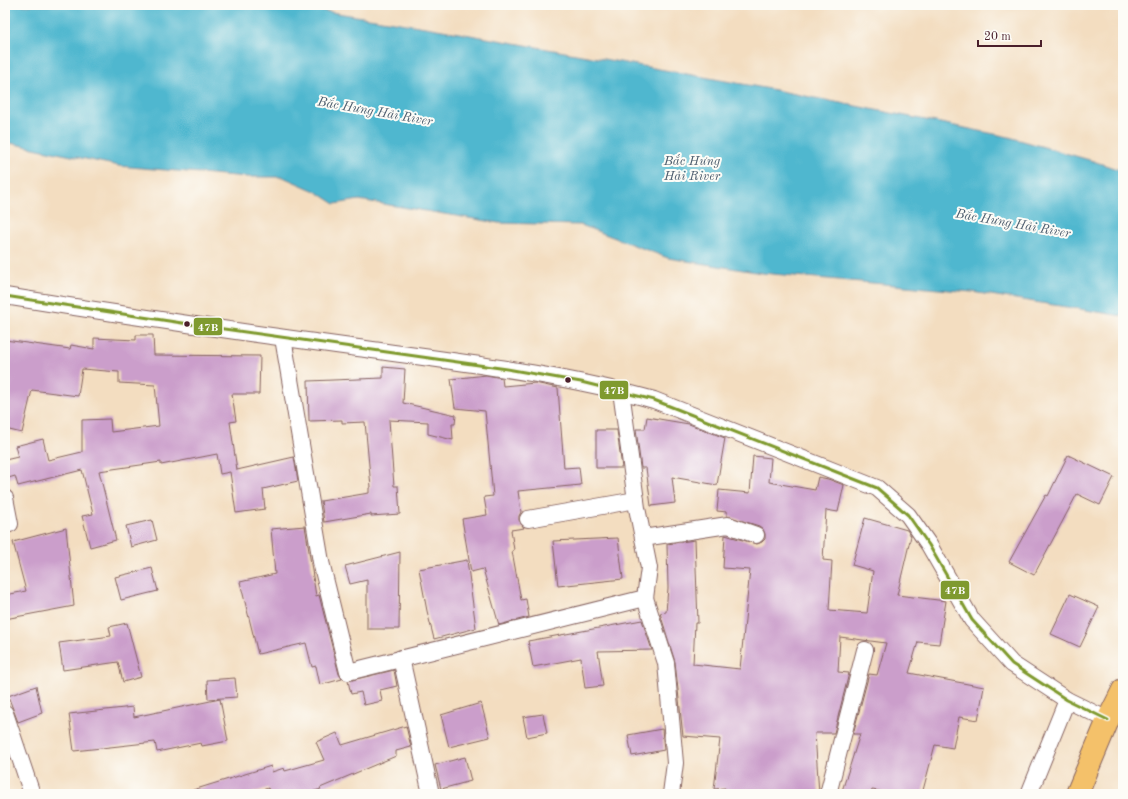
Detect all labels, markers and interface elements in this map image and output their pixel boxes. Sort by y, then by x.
scale bar [978,22,1041,48]
text: 20 m [984,31,1011,43]
water label: Bắc Hưng Hải River [316,94,434,129]
water label: Bắc Hưng Hải River [663,154,720,183]
water label: Bắc Hưng Hải River [954,206,1072,241]
line badge: 47B [193,317,223,336]
unlabelled marker [182,319,192,329]
text: 47B [198,323,218,334]
unlabelled marker [563,375,573,385]
line badge: 47B [599,380,629,400]
text: 47B [604,386,624,397]
line badge: 47B [940,580,970,600]
text: 47B [945,586,965,597]

